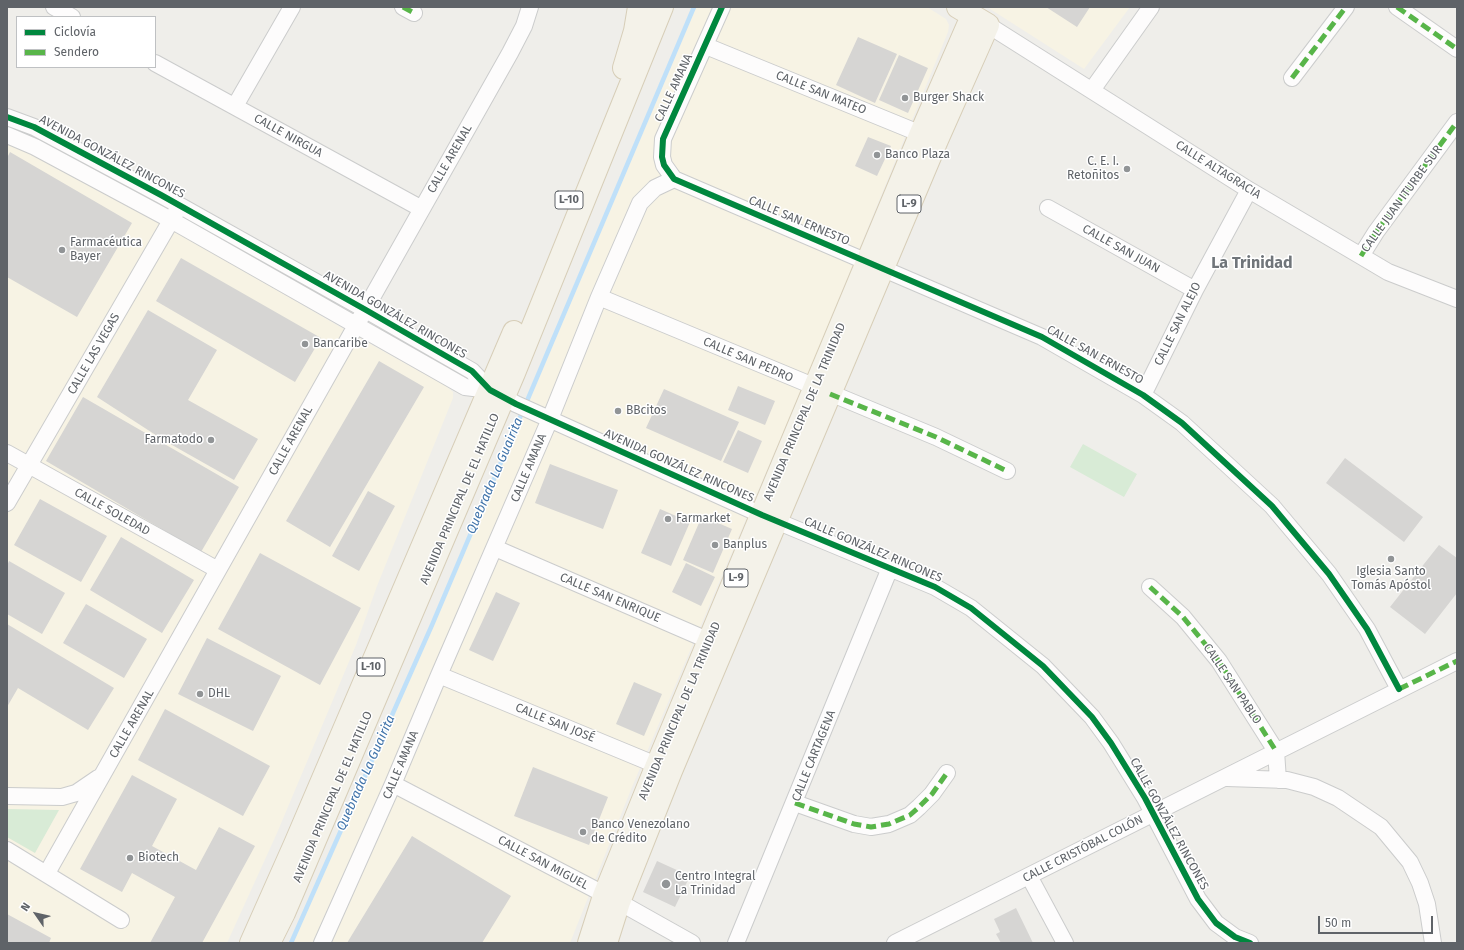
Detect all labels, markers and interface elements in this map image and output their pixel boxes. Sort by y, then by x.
legend [16,16,156,68]
text: Ciclovía [54,25,96,39]
text: Sendero [54,45,99,59]
street label: CALLE AMANA [652,52,696,124]
street label: CALLE SAN MATEO [774,68,868,118]
place label: Burger Shack [913,91,984,105]
marker: Burger Shack [900,93,910,103]
street label: CALLE NIRGUA [251,111,325,161]
street label: AVENIDA GONZÁLEZ RINCONES [37,112,187,202]
street label: CALLE ARENAL [425,122,475,196]
street label: CALLE ALTAGRACIA [1173,138,1263,202]
street label: CALLE JUAN ITURBE SUR [1358,143,1446,255]
place label: Banco Plaza [885,148,950,162]
marker: Banco Plaza [872,150,882,160]
place label: C. E. I. Retoñitos [1067,155,1119,183]
marker: C. E. I. Retoñitos [1122,164,1132,174]
road number: L-10 [555,191,583,209]
street label: CALLE SAN ERNESTO [746,193,852,249]
road number: L-9 [897,195,921,213]
street label: CALLE SAN JUAN [1080,222,1162,276]
place label: Farmacéutica Bayer [70,236,142,264]
marker: Farmacéutica Bayer [57,245,67,255]
district label: La Trinidad [1211,254,1293,274]
street label: AVENIDA GONZÁLEZ RINCONES [321,268,469,362]
street label: CALLE SAN ALEJO [1152,280,1204,368]
street label: CALLE LAS VEGAS [65,311,123,397]
street label: AVENIDA PRINCIPAL DE LA TRINIDAD [761,321,849,503]
street label: CALLE SAN ERNESTO [1044,322,1146,388]
street label: CALLE SAN PEDRO [701,335,795,385]
place label: Bancaribe [313,337,368,351]
marker: Bancaribe [300,339,310,349]
street label: CALLE ARENAL [266,404,316,478]
place label: BBcitos [626,404,666,418]
marker: BBcitos [613,406,623,416]
street label: AVENIDA PRINCIPAL DE EL HATILLO [417,411,503,587]
water label: Quebrada La Guairita [463,416,527,536]
street label: AVENIDA GONZÁLEZ RINCONES [602,426,756,506]
street label: CALLE AMANA [508,431,550,505]
place label: Farmatodo [145,433,203,447]
marker: Farmatodo [206,435,216,445]
street label: CALLE SOLEDAD [72,485,152,539]
place label: Farmarket [676,512,731,526]
marker: Farmarket [663,514,673,524]
street label: CALLE GONZÁLEZ RINCONES [802,514,944,586]
place label: Banplus [723,538,767,552]
marker: Banplus [710,540,720,550]
marker: Iglesia Santo Tomás Apóstol [1386,554,1396,564]
place label: Iglesia Santo Tomás Apóstol [1351,565,1431,593]
road number: L-9 [724,569,748,587]
street label: CALLE SAN ENRIQUE [558,570,662,626]
street label: AVENIDA PRINCIPAL DE LA TRINIDAD [636,620,724,802]
street label: CALLE SAN PABLO [1200,641,1264,727]
road number: L-10 [357,658,385,676]
street label: CALLE ARENAL [107,687,157,761]
place label: DHL [208,687,230,701]
marker: DHL [195,689,205,699]
street label: CALLE SAN JOSÉ [513,700,597,746]
street label: CALLE CARTAGENA [789,708,839,804]
street label: AVENIDA PRINCIPAL DE EL HATILLO [290,709,376,885]
water label: Quebrada La Guairita [333,713,399,833]
street label: CALLE AMANA [380,728,422,802]
street label: CALLE GONZÁLEZ RINCONES [1127,755,1211,893]
street label: CALLE CRISTÓBAL COLÓN [1020,812,1146,886]
place label: Banco Venezolano de Crédito [591,818,690,846]
marker: Banco Venezolano de Crédito [578,827,588,837]
street label: CALLE SAN MIGUEL [495,833,591,893]
place label: Biotech [138,851,179,865]
marker: Biotech [125,853,135,863]
place label: Centro Integral La Trinidad [675,870,755,898]
marker: Centro Integral La Trinidad [660,878,672,890]
north arrow [16,894,56,934]
text: N [18,900,33,914]
scale bar [1320,908,1435,934]
text: 50 m [1325,916,1351,930]

